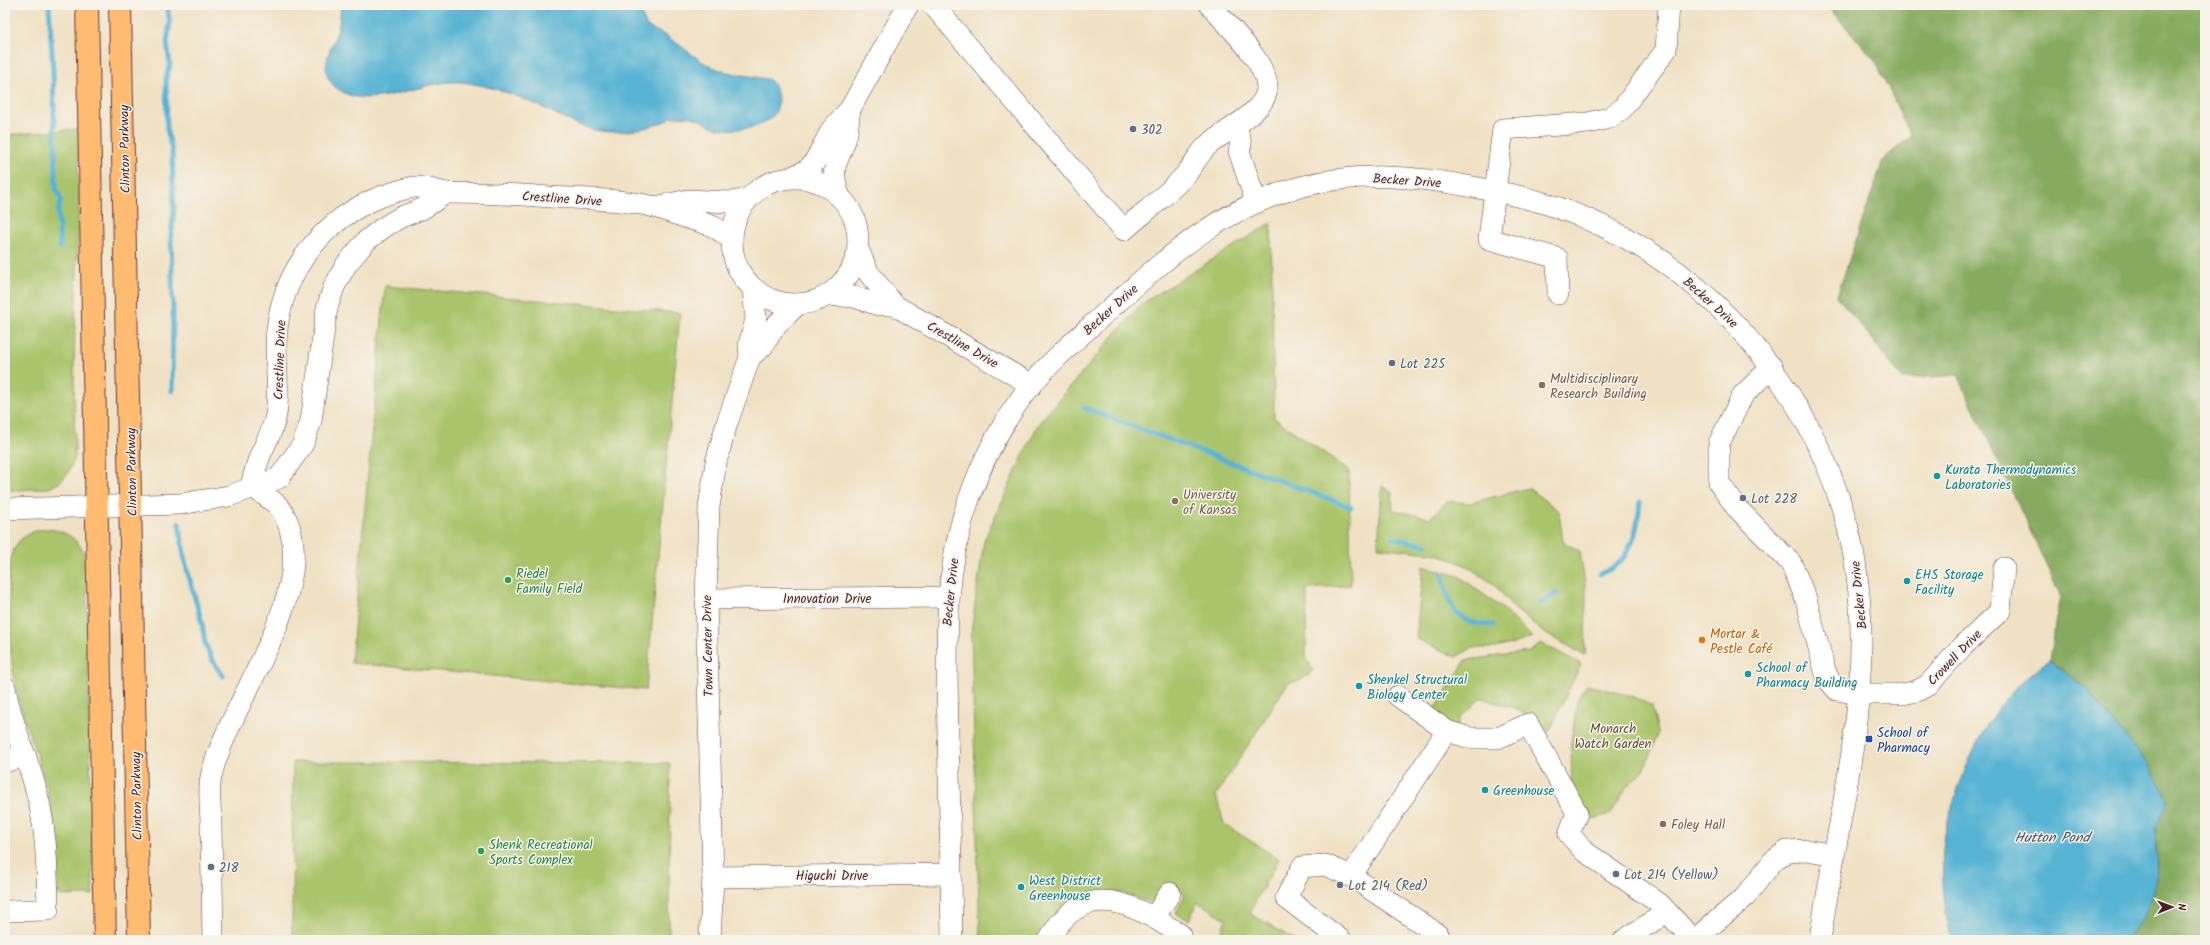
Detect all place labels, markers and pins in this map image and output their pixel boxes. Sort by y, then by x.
place label: 302 [1141,120,1162,141]
marker: 302 [1128,124,1138,134]
place label: Lot 225 [1400,354,1446,375]
marker: Lot 225 [1387,358,1397,368]
place label: Multidisciplinary Research Building [1550,369,1647,405]
marker: Multidisciplinary Research Building [1537,380,1547,390]
place label: Kurata Thermodynamics Laboratories [1945,460,2077,496]
marker: Kurata Thermodynamics Laboratories [1932,471,1942,481]
place label: University of Kansas [1183,485,1237,521]
place label: Lot 228 [1751,489,1797,510]
marker: Lot 228 [1738,493,1748,503]
marker: University of Kansas [1170,496,1180,506]
place label: Riedel Family Field [516,564,583,600]
place label: EHS Storage Facility [1915,565,1984,601]
marker: Riedel Family Field [503,575,513,585]
marker: EHS Storage Facility [1902,576,1912,586]
place label: Mortar & Pestle Café [1710,624,1773,660]
marker: Mortar & Pestle Café [1697,635,1707,645]
place label: School of Pharmacy Building [1756,658,1857,694]
marker: School of Pharmacy Building [1743,669,1753,679]
place label: Shenkel Structural Biology Center [1367,670,1467,706]
marker: Shenkel Structural Biology Center [1354,681,1364,691]
place label: School of Pharmacy [1877,723,1931,759]
marker: School of Pharmacy [1864,734,1874,744]
place label: Greenhouse [1493,781,1555,802]
marker: Greenhouse [1480,785,1490,795]
place label: Foley Hall [1671,815,1725,836]
marker: Foley Hall [1658,819,1668,829]
place label: Shenk Recreational Sports Complex [489,835,593,871]
marker: Shenk Recreational Sports Complex [476,846,486,856]
place label: 218 [219,858,239,879]
marker: 218 [206,862,216,872]
place label: Lot 214 (Yellow) [1624,865,1718,886]
marker: Lot 214 (Yellow) [1611,869,1621,879]
place label: West District Greenhouse [1029,871,1102,907]
place label: Lot 214 (Red) [1348,876,1428,897]
marker: Lot 214 (Red) [1335,880,1345,890]
marker: West District Greenhouse [1016,882,1026,892]

